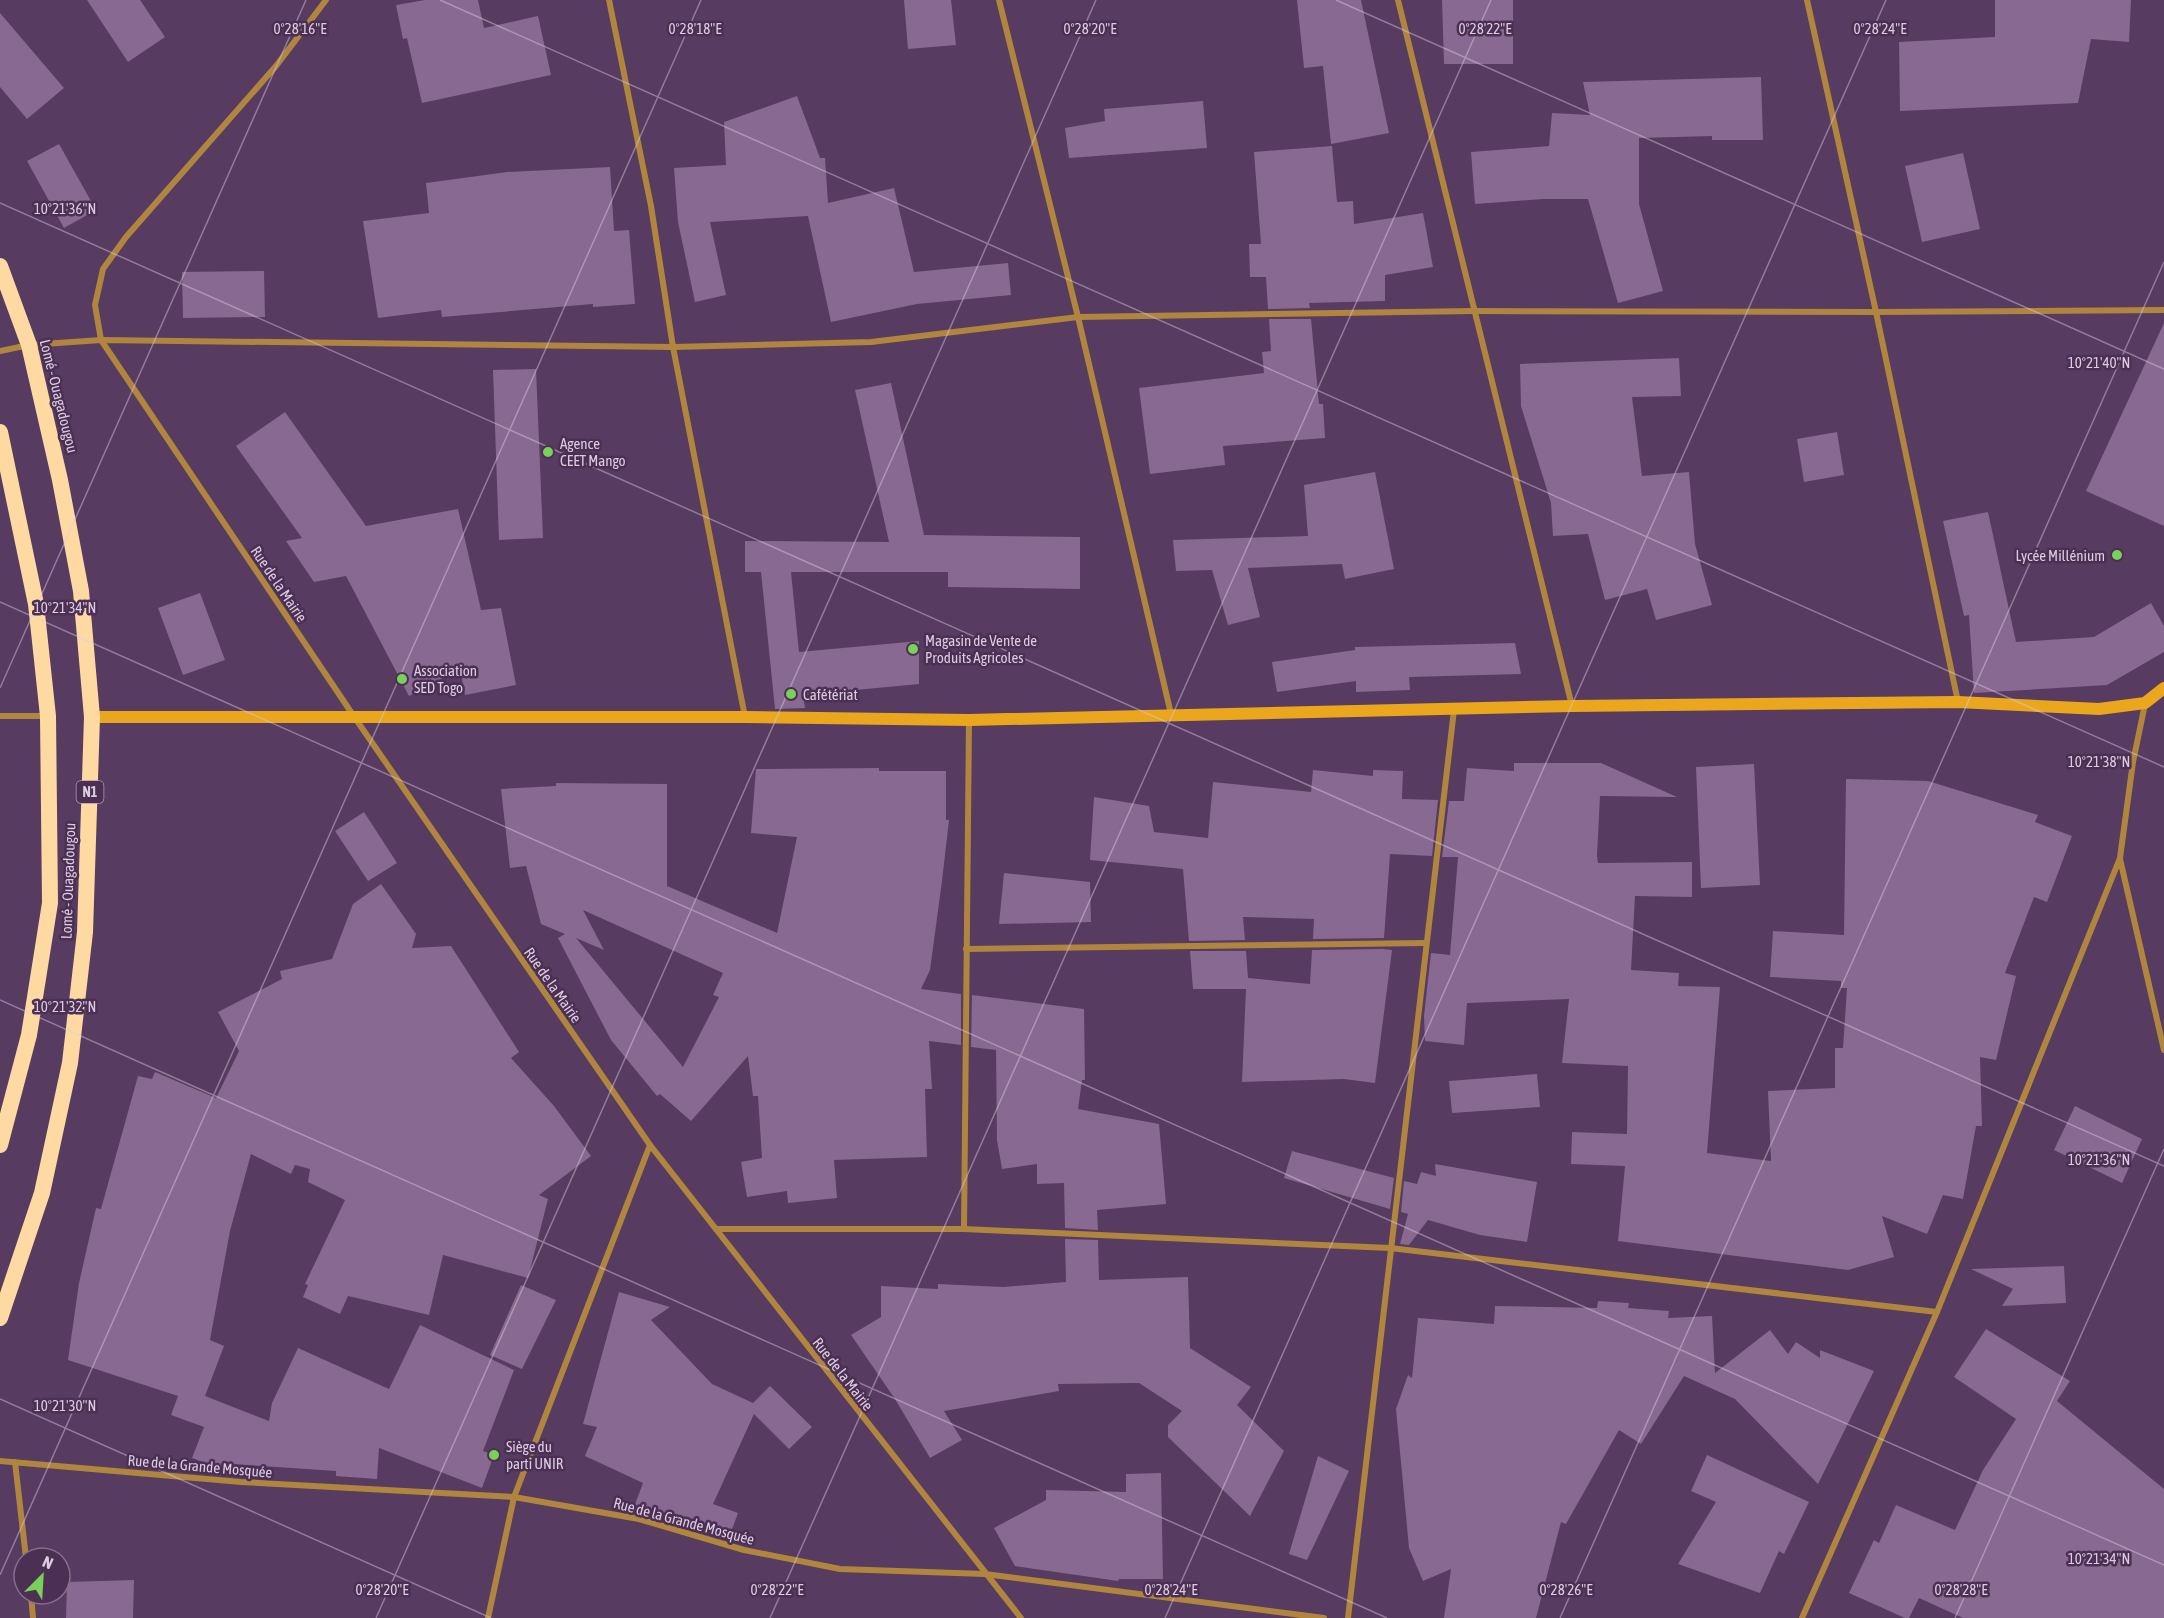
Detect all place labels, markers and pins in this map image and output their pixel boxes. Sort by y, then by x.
place label: Agence CEET Mango [560,435,626,469]
marker: Agence CEET Mango [541,445,555,459]
place label: Lycée Millénium [2016,547,2105,564]
marker: Lycée Millénium [2110,548,2124,562]
place label: Magasin de Vente de Produits Agricoles [925,632,1037,666]
marker: Magasin de Vente de Produits Agricoles [906,642,920,656]
place label: Association SED Togo [414,662,477,696]
marker: Association SED Togo [395,672,409,686]
place label: Cafétériat [803,686,858,703]
marker: Cafétériat [784,687,798,701]
place label: Siège du parti UNIR [506,1438,564,1472]
marker: Siège du parti UNIR [487,1448,501,1462]

